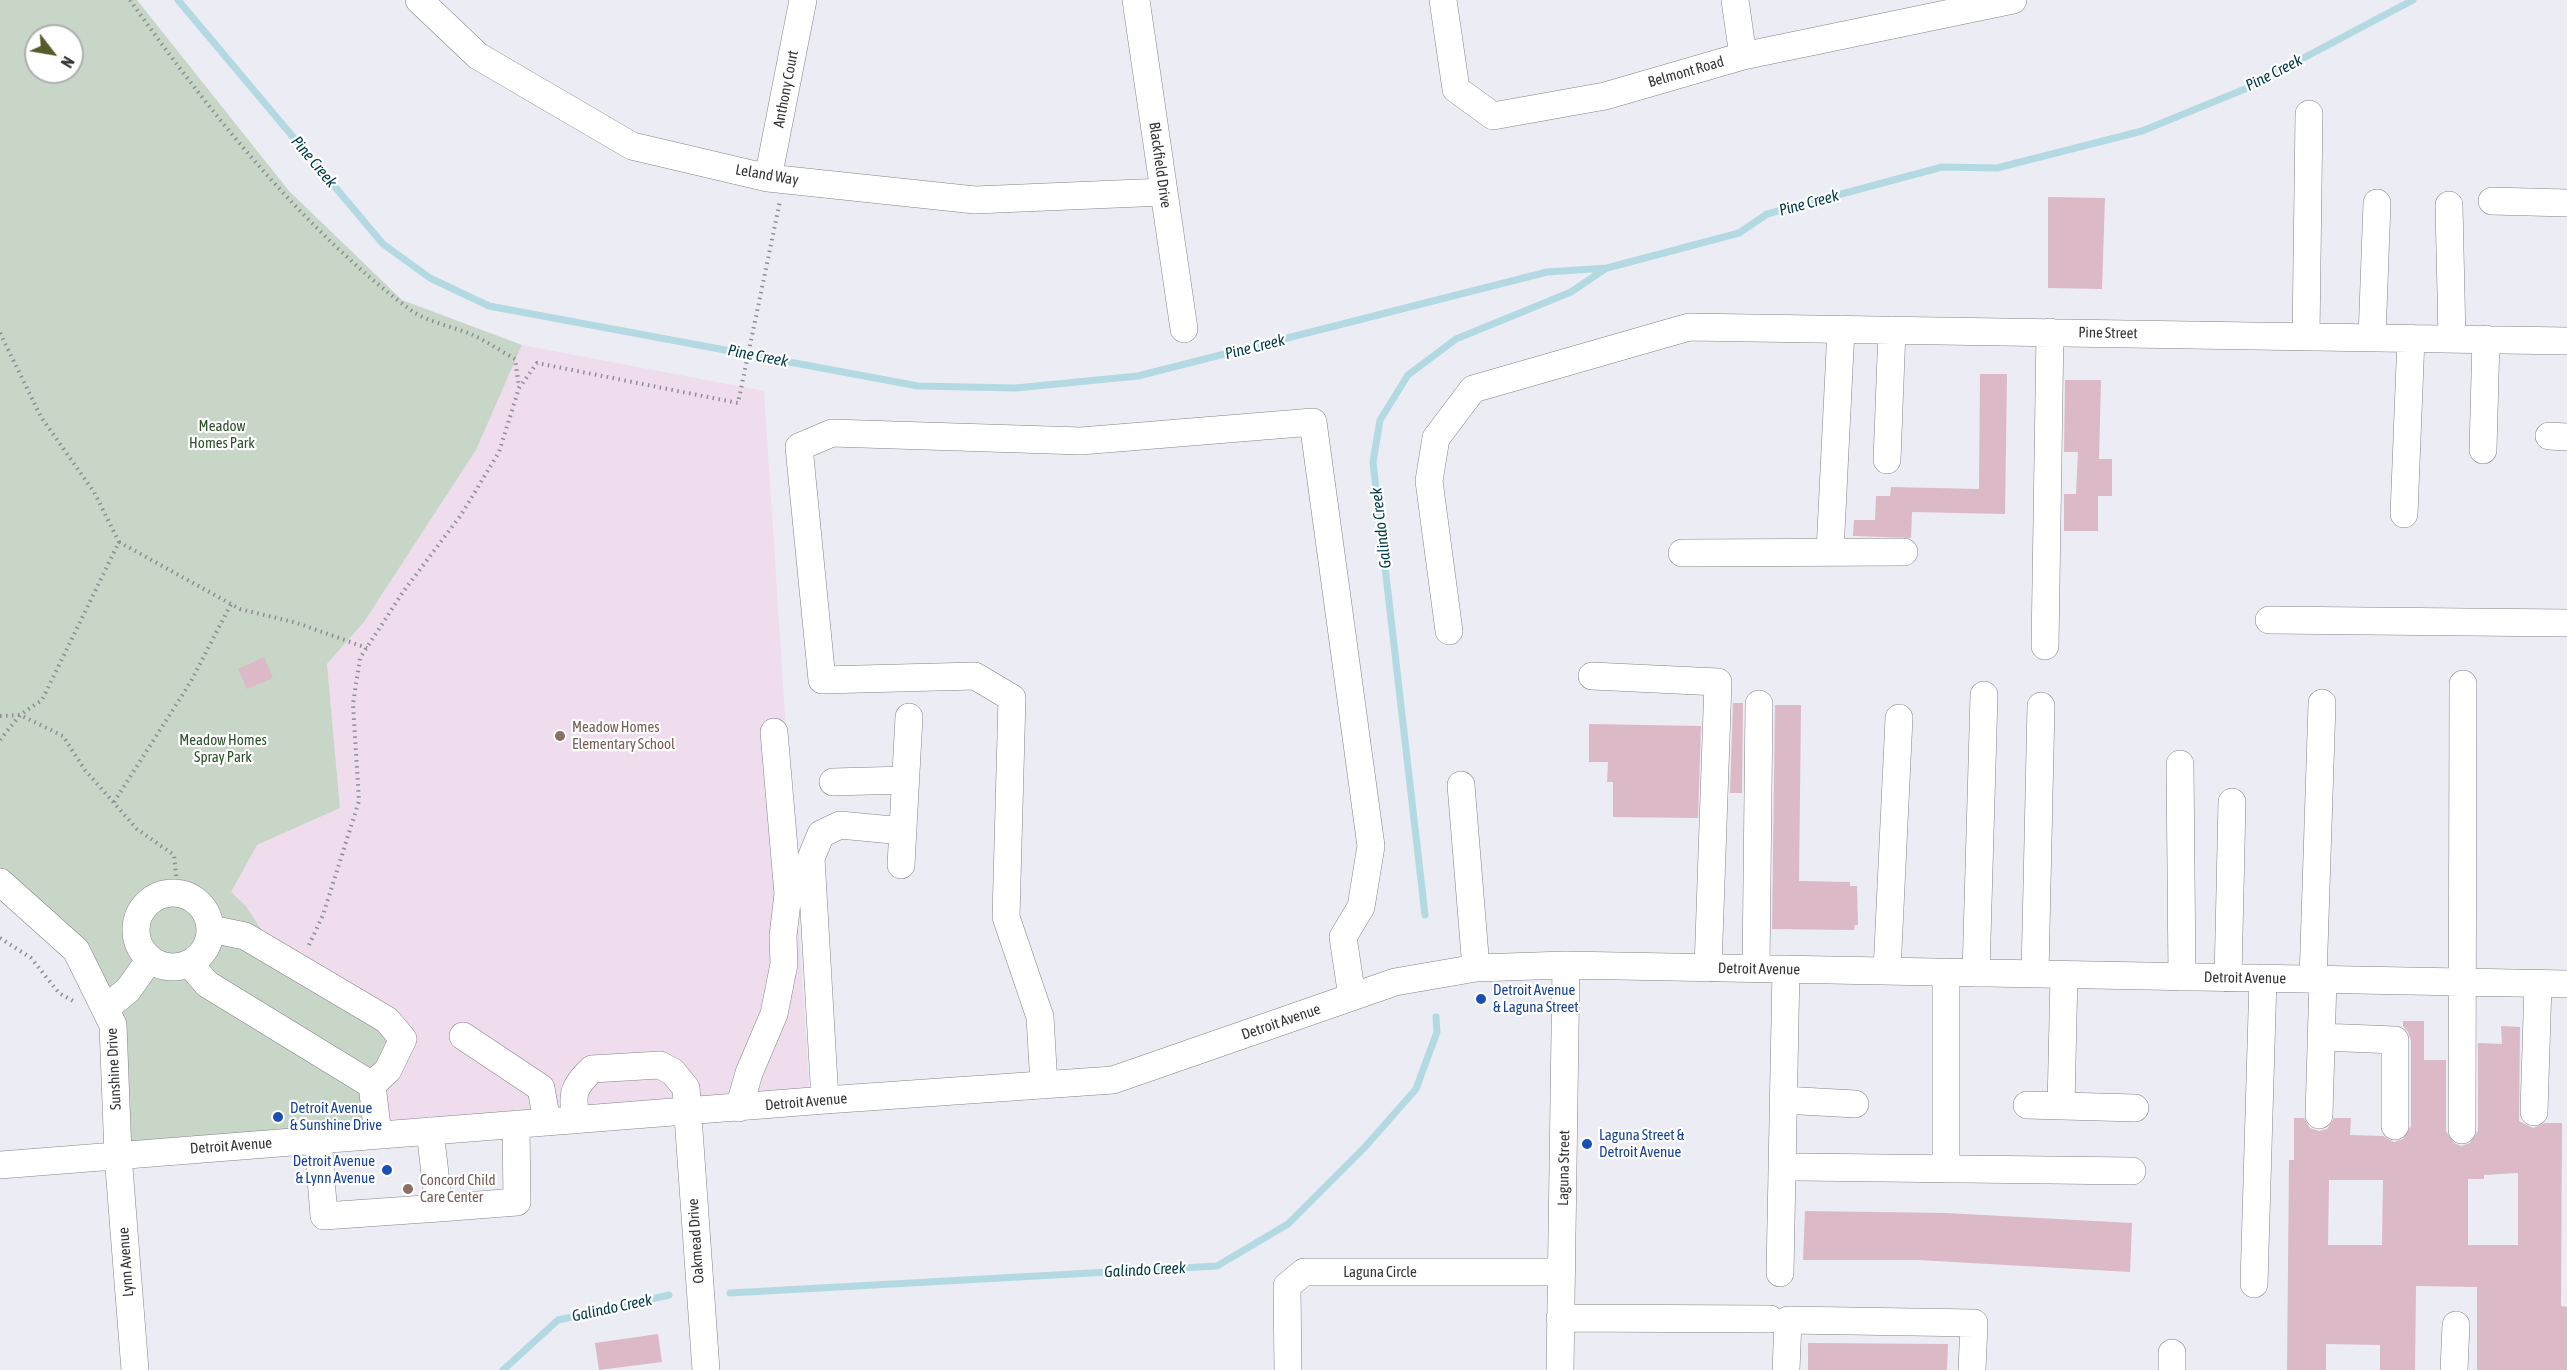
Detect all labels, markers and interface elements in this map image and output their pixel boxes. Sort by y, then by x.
north arrow [24,24,84,84]
street label: Anthony Court [770,49,802,129]
water label: Pine Creek [2242,51,2306,95]
street label: Belmont Road [1646,53,1726,91]
text: N [58,54,78,71]
street label: Blackfield Drive [1145,121,1175,209]
water label: Pine Creek [287,132,341,192]
street label: Leland Way [734,161,800,189]
water label: Pine Creek [1777,186,1841,220]
street label: Pine Street [2078,323,2138,343]
water label: Pine Creek [1223,330,1287,364]
water label: Pine Creek [726,341,790,371]
park label: Meadow Homes Park [189,417,255,452]
water label: Galindo Creek [1367,486,1395,570]
place label: Meadow Homes Elementary School [572,718,675,753]
marker: Meadow Homes Elementary School [553,729,567,743]
park label: Meadow Homes Spray Park [179,731,267,766]
street label: Detroit Avenue [1718,959,1800,979]
street label: Detroit Avenue [2204,968,2286,988]
place label: Detroit Avenue & Laguna Street [1493,981,1579,1016]
marker: Detroit Avenue & Laguna Street [1474,992,1488,1006]
street label: Detroit Avenue [1239,1000,1323,1044]
street label: Sunshine Drive [103,1028,125,1110]
street label: Detroit Avenue [764,1089,848,1115]
place label: Detroit Avenue & Sunshine Drive [290,1099,382,1134]
marker: Detroit Avenue & Sunshine Drive [271,1110,285,1124]
place label: Laguna Street & Detroit Avenue [1599,1126,1685,1161]
street label: Laguna Street [1554,1130,1574,1206]
street label: Detroit Avenue [189,1134,273,1158]
marker: Laguna Street & Detroit Avenue [1580,1137,1594,1151]
place label: Detroit Avenue & Lynn Avenue [293,1152,375,1187]
marker: Detroit Avenue & Lynn Avenue [380,1163,394,1177]
place label: Concord Child Care Center [420,1171,496,1206]
marker: Concord Child Care Center [401,1182,415,1196]
street label: Oakmead Drive [684,1198,708,1284]
street label: Lynn Avenue [115,1227,137,1297]
water label: Galindo Creek [1104,1258,1186,1282]
street label: Laguna Circle [1343,1263,1417,1281]
water label: Galindo Creek [570,1290,654,1326]

